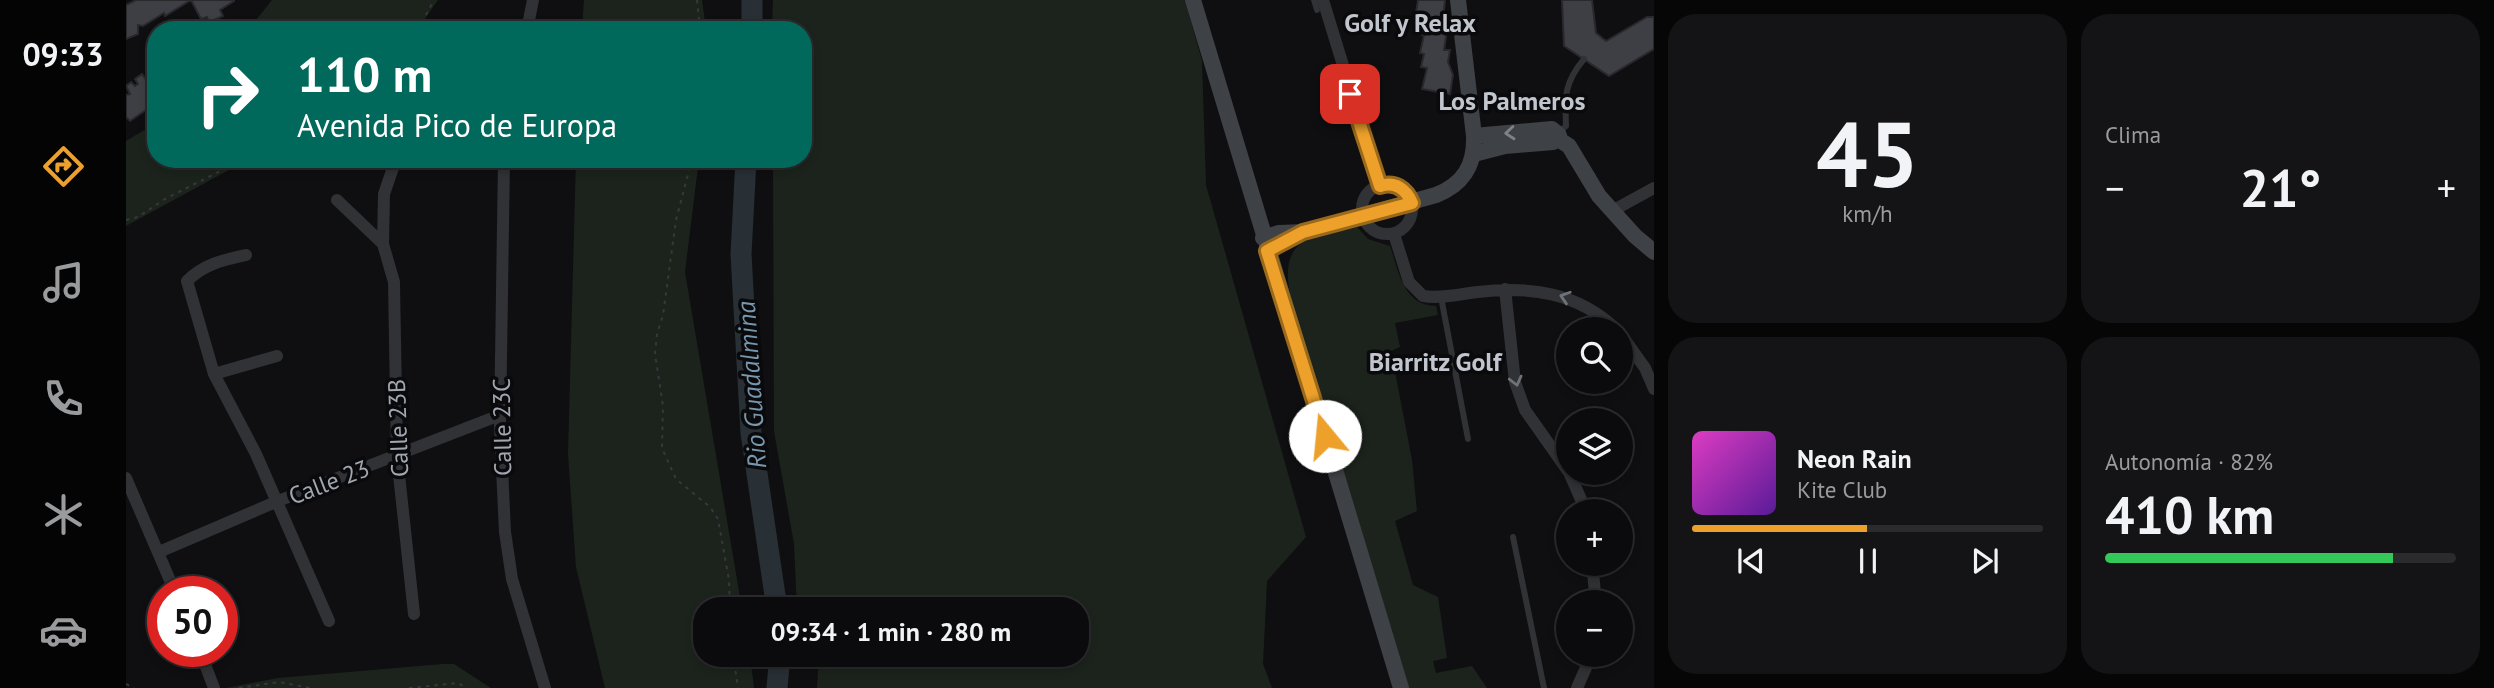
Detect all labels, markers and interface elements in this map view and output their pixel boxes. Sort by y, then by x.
district label: Golf y Relax [1344,6,1476,39]
text: 09:33 [22,33,104,75]
text: 110 m [297,42,432,106]
icon: right [182,49,273,140]
pin [1320,64,1380,124]
icon: arrive [1331,75,1369,113]
district label: Los Palmeros [1439,84,1585,117]
text: 45 [1816,94,1919,212]
text: Avenida Pico de Europa [297,104,617,146]
text: Clima [2105,120,2161,149]
one-way arrow [1504,125,1515,140]
icon: directions [39,142,88,191]
text: 21° [2240,154,2321,221]
text: − [2105,163,2124,212]
text: + [2437,163,2456,212]
text: km/h [1842,199,1893,228]
icon: music [39,258,88,307]
one-way arrow [1559,291,1572,305]
water label: Rio Guadalmina [729,300,773,470]
map controls [1556,317,1633,667]
button: search [1556,317,1633,394]
district label: Biarritz Golf [1369,345,1503,378]
icon: phone [39,374,88,423]
one-way arrow [1508,375,1522,387]
street label: Calle 23B [381,378,415,478]
street label: Calle 23C [486,378,518,476]
position arrow [1288,399,1362,473]
button: layers [1556,408,1633,485]
text: Neon Rain [1797,442,1912,475]
text: Autonomía · 82% [2105,447,2273,476]
street label: Calle 23 [284,452,374,512]
text: Kite Club [1797,475,1887,504]
text: 410 km [2105,481,2274,548]
icon: climate [39,490,88,539]
button: + [1556,499,1633,576]
icon: previous [1732,542,1770,580]
icon: pause [1849,542,1887,580]
icon: next [1966,542,2004,580]
speed limit sign: 50 [147,576,238,667]
button: − [1556,590,1633,667]
icon: car [39,606,88,655]
text: 09:34 · 1 min · 280 m [771,615,1011,648]

